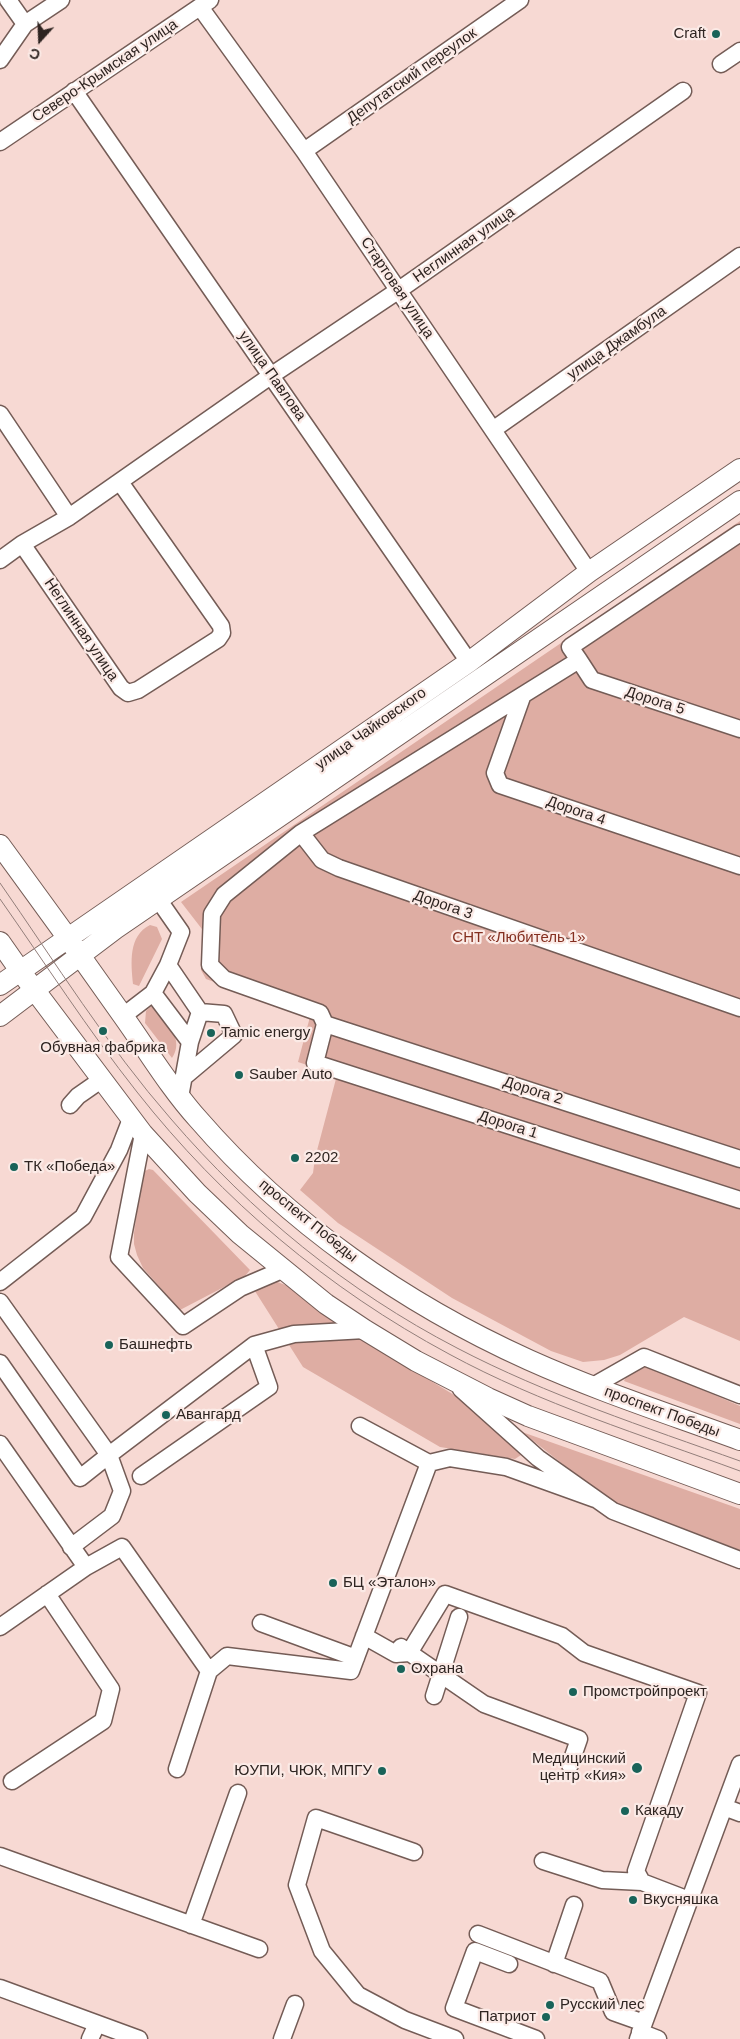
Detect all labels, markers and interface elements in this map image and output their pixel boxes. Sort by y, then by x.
north arrow [15,15,65,65]
street label: Северо-Крымская улица [29,16,181,126]
street label: Депутатский переулок [344,24,480,128]
place label: Craft [673,25,706,43]
marker: Craft [710,28,722,40]
street label: Неглинная улица [410,203,518,287]
street label: Стартовая улица [356,234,438,342]
street label: улица Джамбула [564,302,670,384]
street label: улица Павлова [234,328,310,424]
street label: Неглинная улица [40,575,122,685]
street label: Дорога 5 [623,683,687,719]
street label: улица Чайковского [312,684,430,774]
street label: Дорога 4 [544,793,608,829]
street label: Дорога 3 [411,887,475,923]
park label: СНТ «Любитель 1» [452,929,586,947]
place label: Tamic energy [221,1024,310,1042]
marker: Обувная фабрика [97,1025,109,1037]
marker: Tamic energy [205,1027,217,1039]
place label: Обувная фабрика [40,1039,166,1057]
place label: Sauber Auto [249,1066,332,1084]
marker: Sauber Auto [233,1069,245,1081]
street label: Дорога 2 [501,1073,565,1109]
street label: Дорога 1 [476,1107,540,1143]
place label: 2202 [305,1149,338,1167]
marker: 2202 [289,1152,301,1164]
place label: ТК «Победа» [24,1158,115,1176]
marker: ТК «Победа» [8,1161,20,1173]
street label: проспект Победы [255,1176,361,1266]
place label: Башнефть [119,1336,193,1354]
marker: Башнефть [103,1339,115,1351]
street label: проспект Победы [602,1383,722,1441]
place label: Авангард [176,1406,241,1424]
marker: Авангард [160,1409,172,1421]
place label: БЦ «Эталон» [343,1574,436,1592]
marker: БЦ «Эталон» [327,1577,339,1589]
place label: Охрана [411,1660,463,1678]
marker: Охрана [395,1663,407,1675]
place label: Промстройпроект [583,1683,707,1701]
marker: Промстройпроект [567,1686,579,1698]
place label: Медицинский центр «Кия» [532,1750,626,1785]
marker: Медицинский центр «Кия» [630,1761,644,1775]
place label: ЮУПИ, ЧЮК, МПГУ [234,1762,372,1780]
marker: ЮУПИ, ЧЮК, МПГУ [376,1765,388,1777]
place label: Какаду [635,1802,684,1820]
marker: Какаду [619,1805,631,1817]
place label: Вкусняшка [643,1891,718,1909]
marker: Вкусняшка [627,1894,639,1906]
place label: Русский лес [560,1996,644,2014]
marker: Русский лес [544,1999,556,2011]
place label: Патриот [479,2008,536,2026]
marker: Патриот [540,2011,552,2023]

